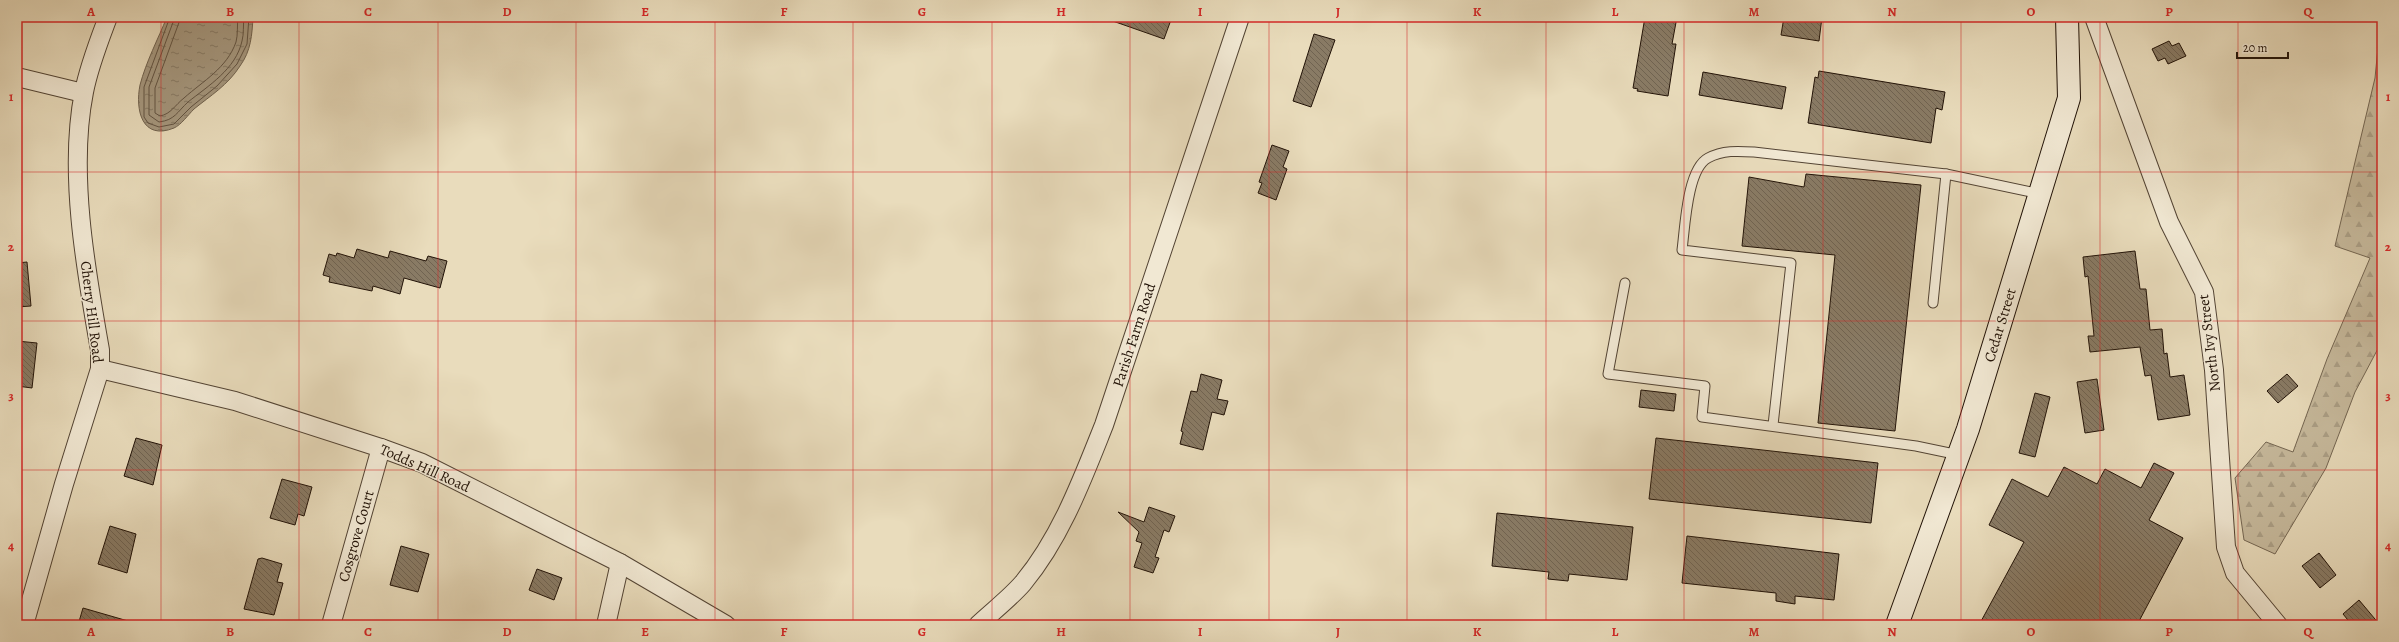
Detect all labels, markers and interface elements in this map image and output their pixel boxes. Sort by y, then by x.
text: A [86,3,96,20]
text: B [226,3,234,20]
text: C [364,3,372,20]
text: D [502,3,512,20]
text: E [641,3,649,20]
text: F [781,3,788,20]
text: G [918,3,926,20]
text: H [1056,3,1066,20]
text: I [1198,3,1203,20]
text: J [1336,3,1340,20]
text: K [1473,3,1482,20]
text: L [1612,3,1619,20]
text: M [1749,3,1760,20]
text: N [1887,3,1897,20]
text: O [2027,3,2036,20]
text: P [2165,3,2173,20]
text: Q [2304,3,2315,20]
scale bar [2237,34,2288,60]
text: 20 m [2243,40,2267,56]
text: 1 [9,88,14,105]
text: 1 [2386,88,2391,105]
text: 2 [8,238,15,255]
text: 2 [2385,238,2392,255]
street label: Cherry Hill Road [76,260,108,365]
street label: Parish Farm Road [1108,279,1161,390]
street label: Cedar Street [1979,285,2021,364]
street label: North Ivy Street [2193,293,2225,393]
text: 3 [8,387,14,404]
text: 3 [2385,387,2391,404]
street label: Todds Hill Road [377,439,474,497]
street label: Cosgrove Court [333,488,379,584]
text: 4 [8,537,14,554]
text: 4 [2385,537,2391,554]
text: A [86,623,96,640]
text: B [226,623,234,640]
text: C [364,623,372,640]
text: D [502,623,512,640]
text: E [641,623,649,640]
text: F [781,623,788,640]
text: G [918,623,926,640]
text: H [1056,623,1066,640]
text: I [1198,623,1203,640]
text: J [1336,623,1340,640]
text: K [1473,623,1482,640]
text: L [1612,623,1619,640]
text: M [1749,623,1760,640]
text: N [1887,623,1897,640]
text: O [2027,623,2036,640]
text: P [2165,623,2173,640]
text: Q [2304,623,2315,640]

